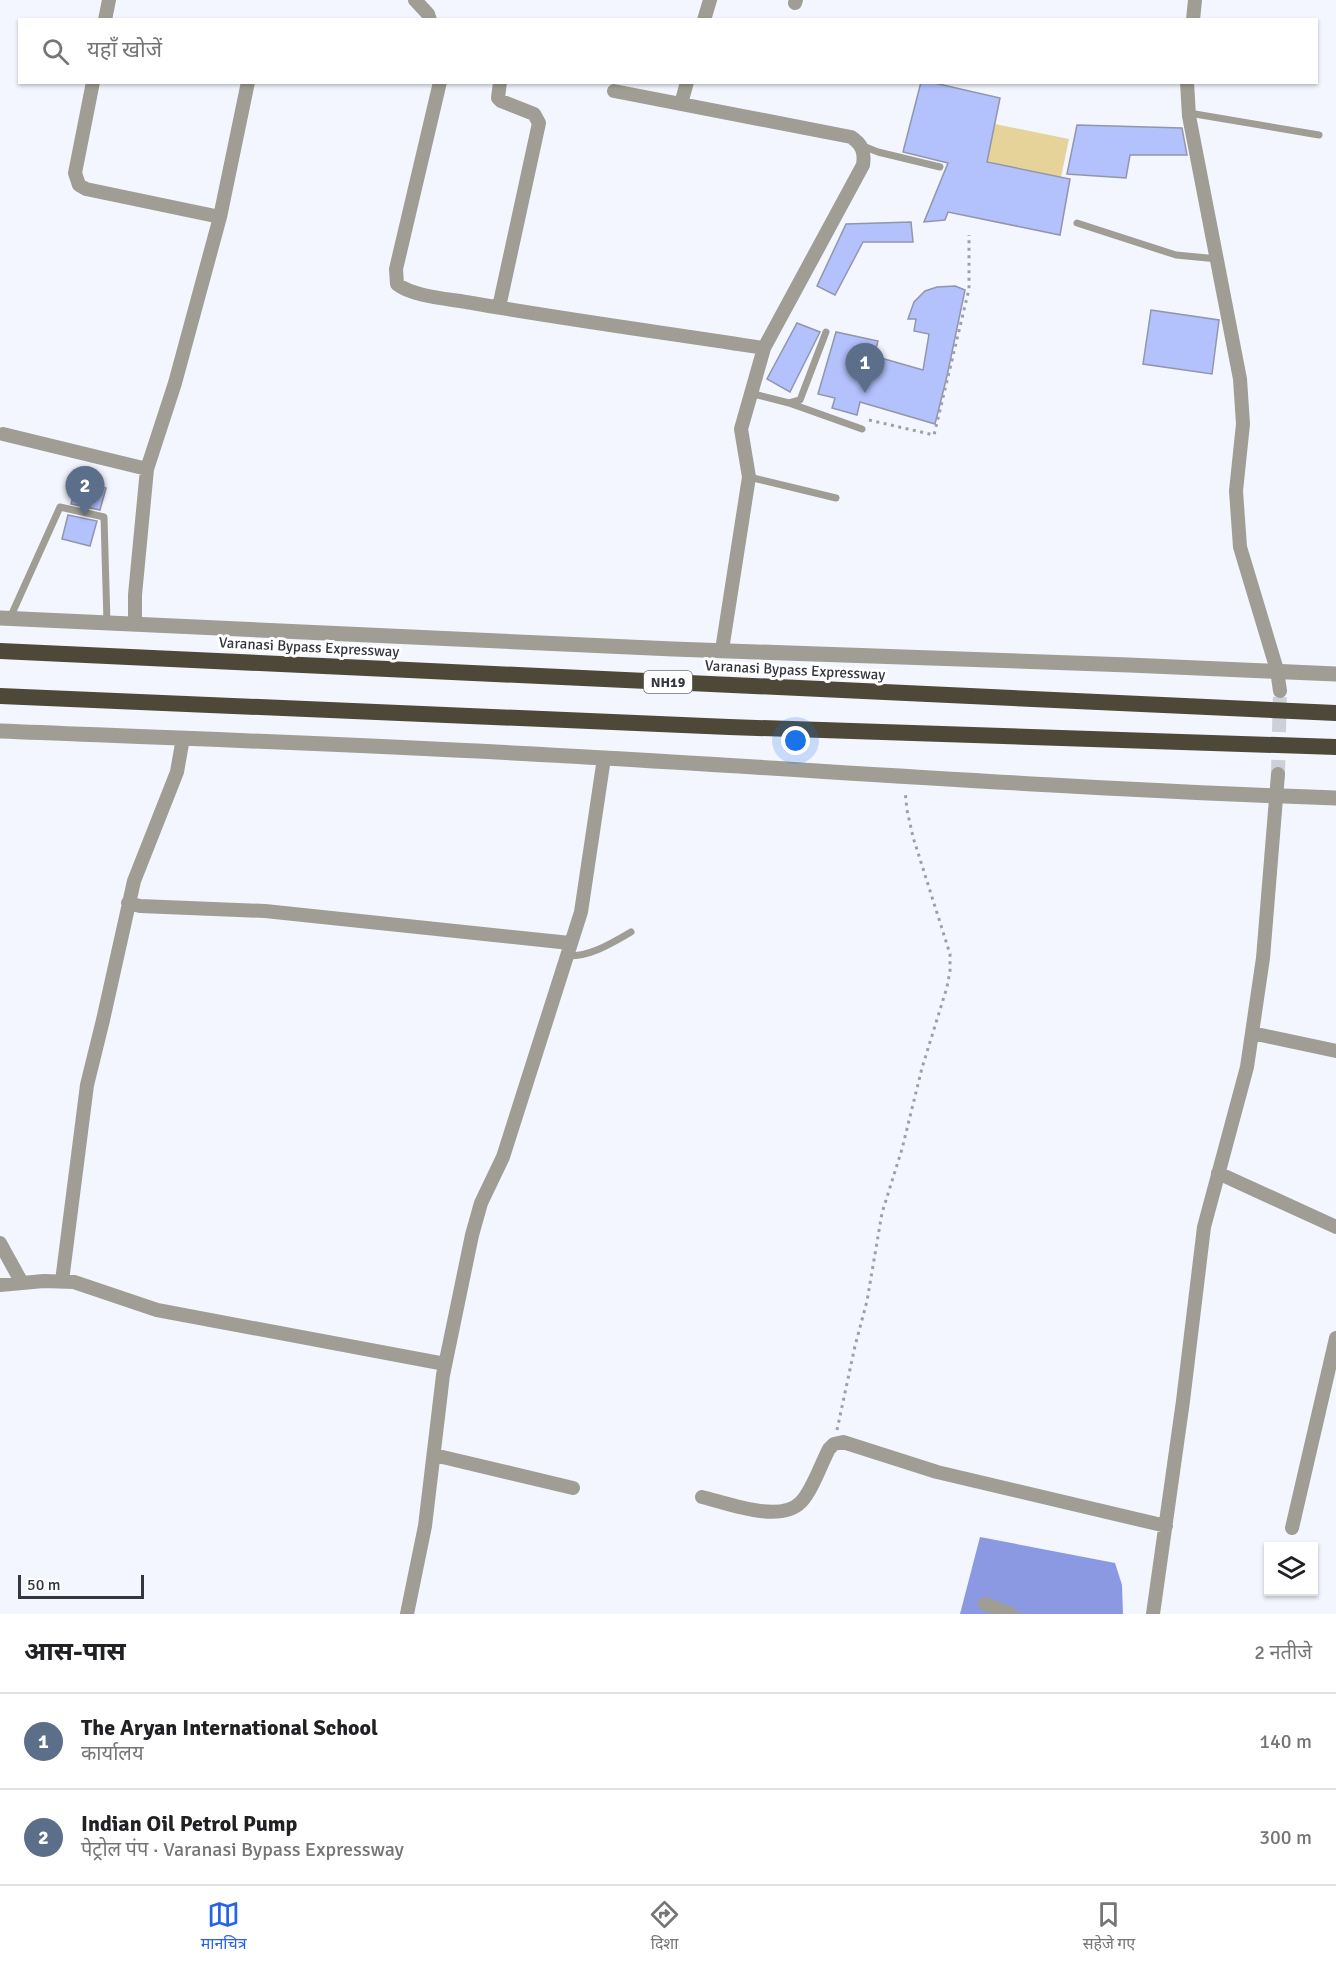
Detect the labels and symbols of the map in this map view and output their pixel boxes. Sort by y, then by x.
pin: 1 [846,344,884,393]
pin: 2 [66,466,104,516]
street label: Varanasi Bypass Expressway [218,633,400,661]
street label: Varanasi Bypass Expressway [704,656,886,684]
road number: NH19 [644,671,692,693]
your location [781,726,810,755]
scale bar [18,1572,144,1600]

